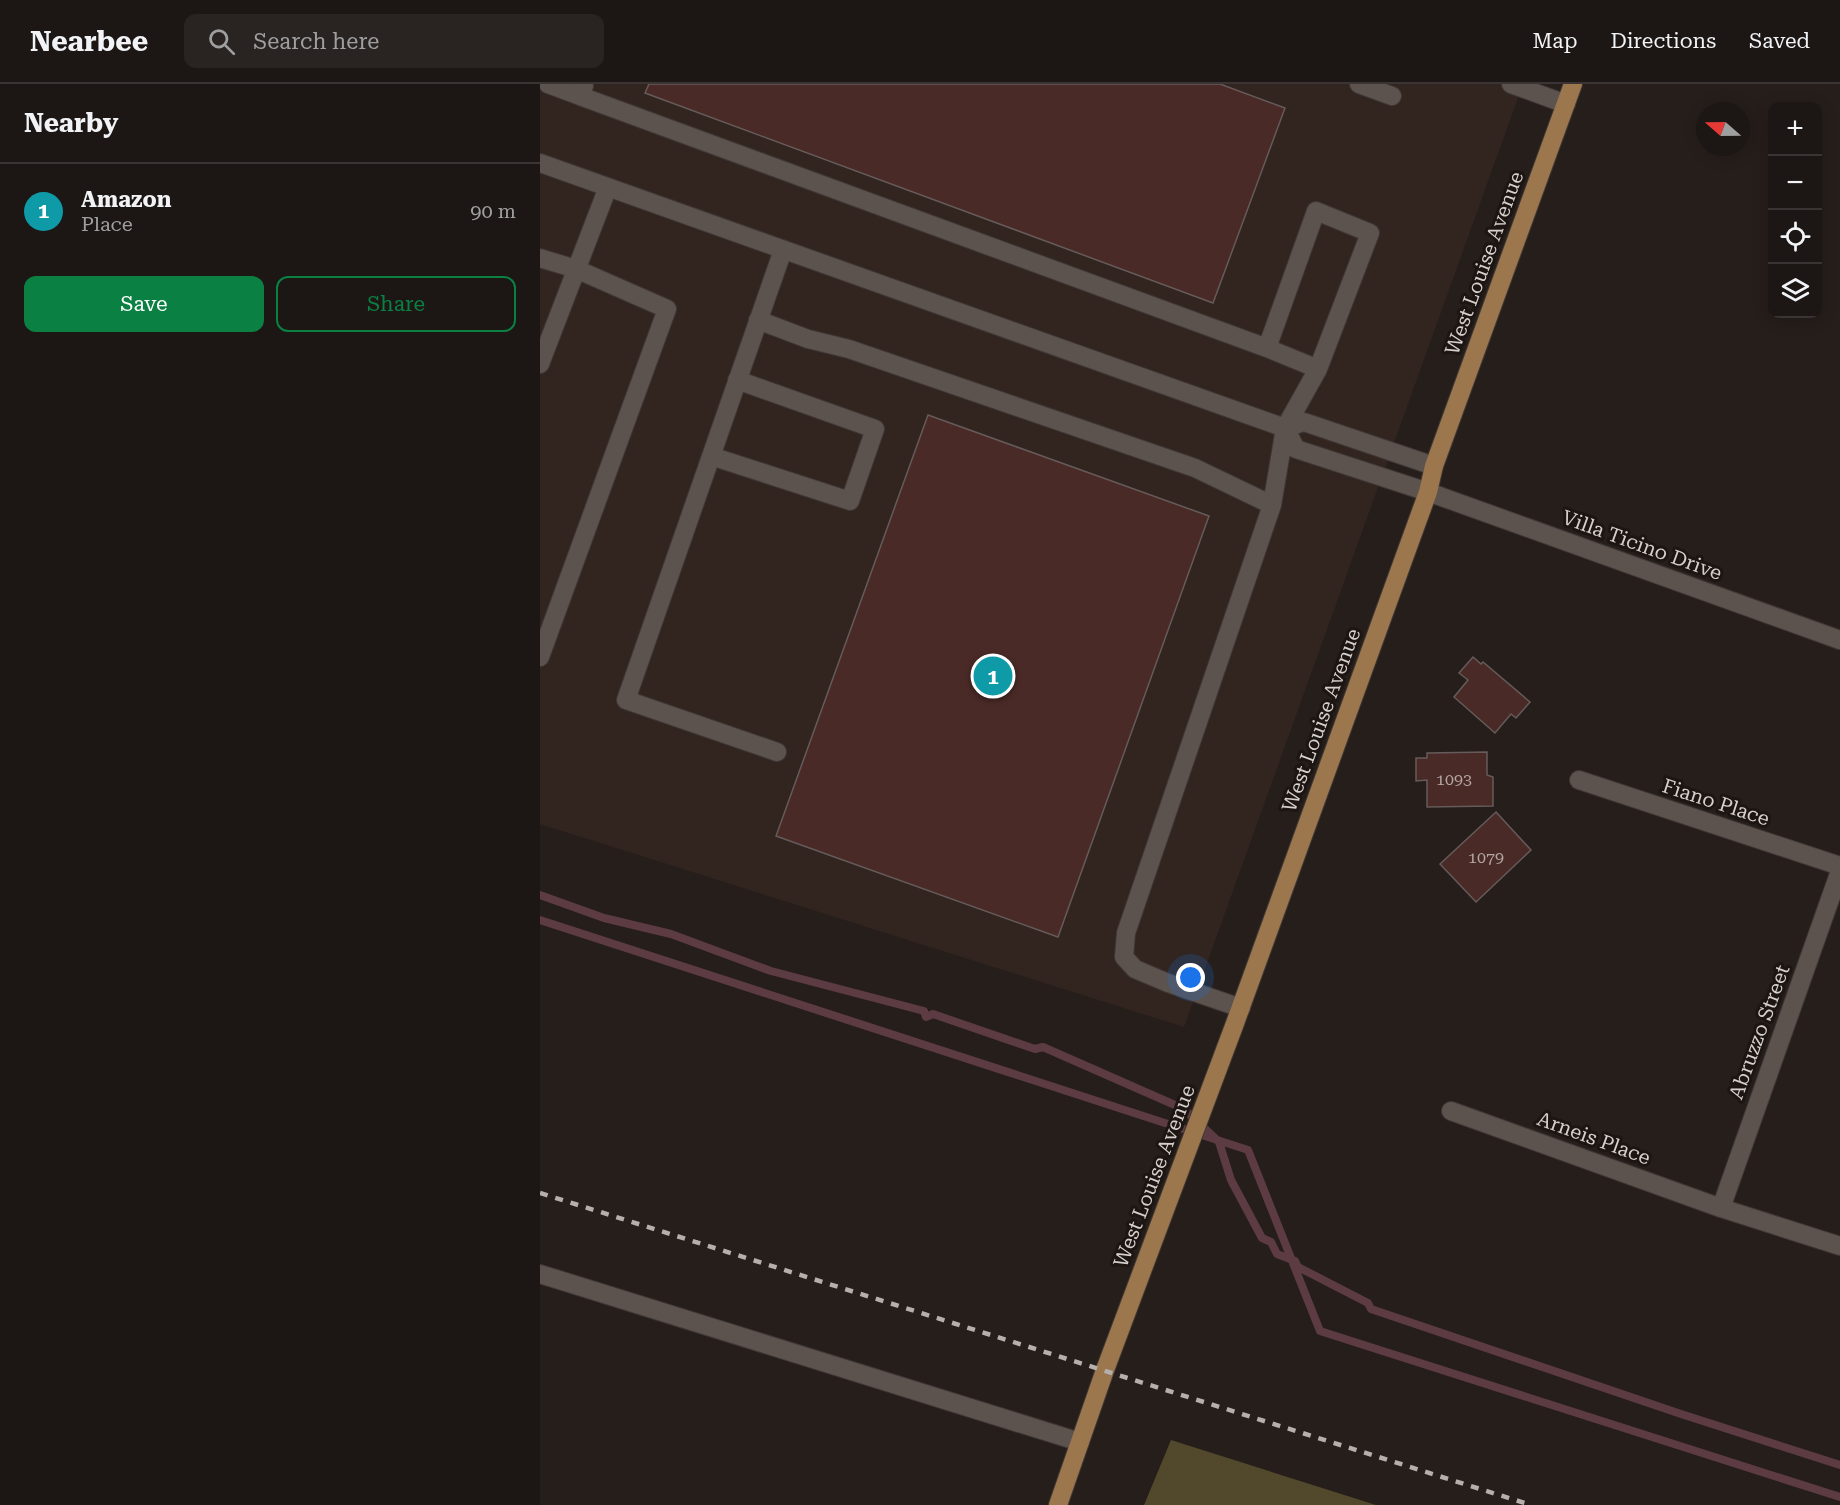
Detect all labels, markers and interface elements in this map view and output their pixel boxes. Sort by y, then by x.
search box [184,14,604,68]
text: Nearbee [30,25,148,58]
icon: search [205,25,238,58]
text: Search here [253,29,379,54]
text: Map [1533,29,1577,53]
text: Directions [1610,29,1716,53]
text: Saved [1749,29,1810,53]
north arrow [1696,102,1750,156]
map controls [1768,102,1822,318]
button: + [1768,102,1822,156]
text: Nearby [24,108,118,138]
button: − [1768,156,1822,210]
street label: West Louise Avenue [1440,168,1528,358]
text: Amazon [81,187,171,212]
text: 1 [38,199,49,223]
text: 90 m [470,199,516,223]
button: locate [1768,210,1822,264]
text: Place [81,212,133,236]
button: layers [1768,264,1822,318]
button: Save [24,276,264,332]
button: Share [276,276,516,332]
street label: Villa Ticino Drive [1559,505,1725,585]
street label: West Louise Avenue [1277,625,1365,815]
pin: 1 [974,654,1012,698]
house number: 1093 [1436,770,1472,789]
street label: Fiano Place [1659,773,1773,831]
house number: 1079 [1468,848,1504,867]
street label: Abruzzo Street [1724,961,1795,1103]
your location [1176,963,1205,992]
street label: West Louise Avenue [1108,1081,1200,1271]
street label: Arneis Place [1534,1106,1654,1170]

